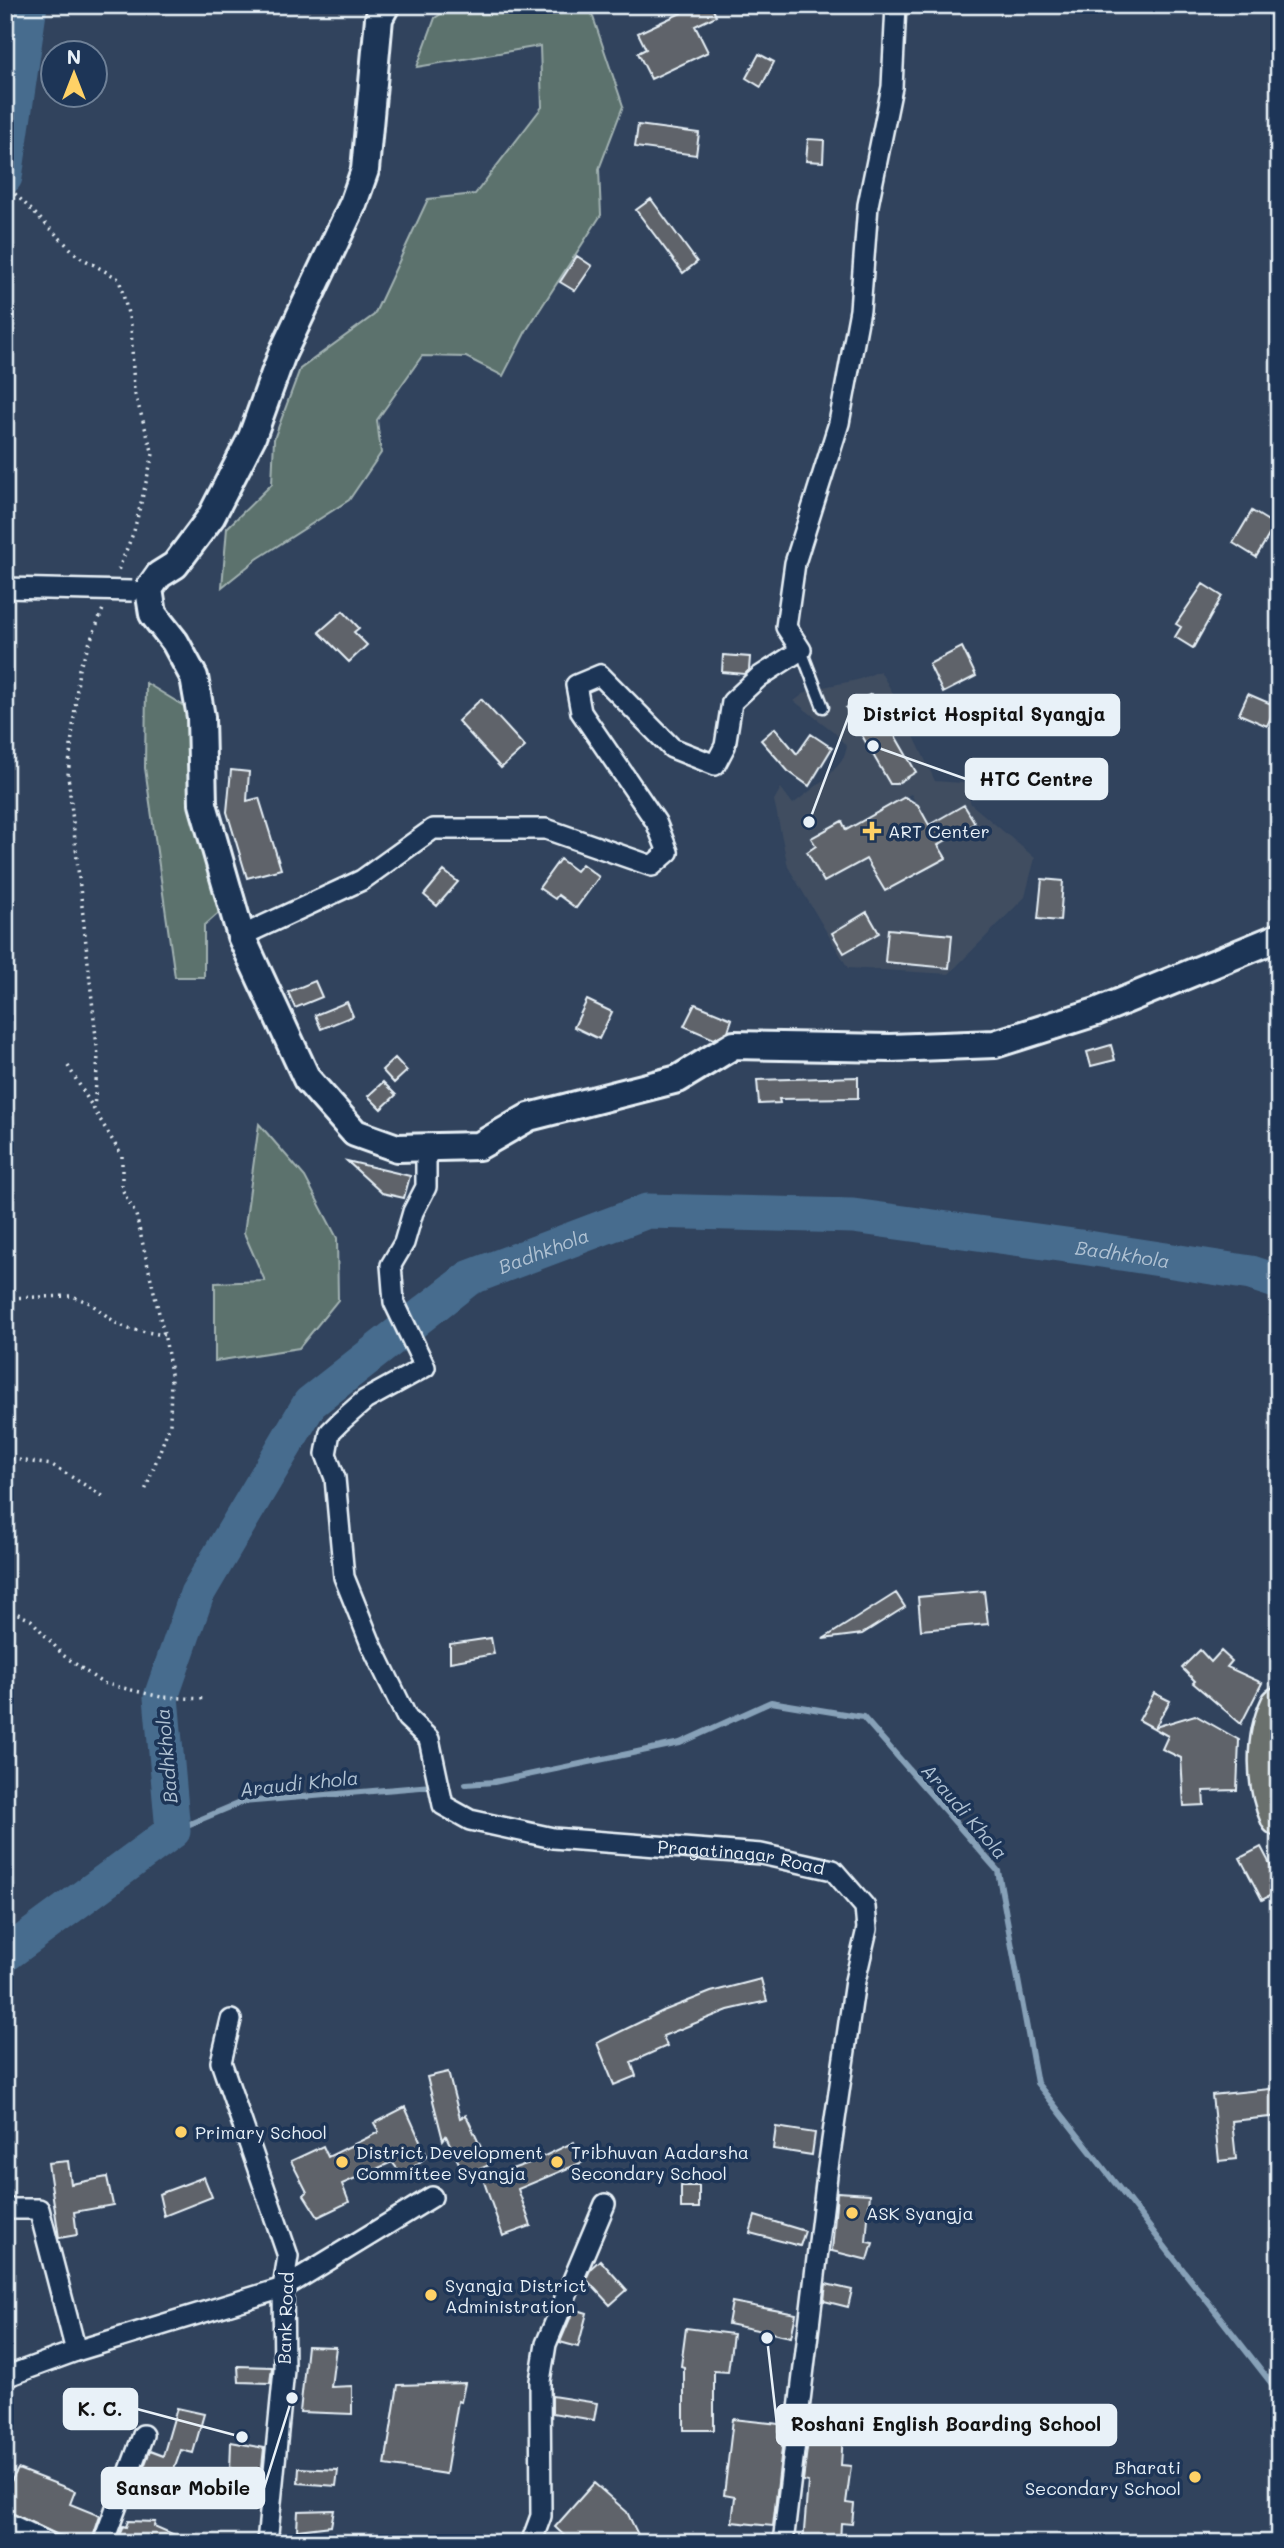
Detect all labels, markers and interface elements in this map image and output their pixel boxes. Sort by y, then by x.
north arrow [38,38,108,108]
text: N [67,44,81,69]
callout: District Hospital Syangja [849,695,1119,735]
text: District Hospital Syangja [863,701,1105,726]
callout: HTC Centre [966,759,1107,799]
text: HTC Centre [979,766,1093,791]
place label: ART Center [888,819,990,843]
marker: ART Center [862,821,882,841]
water label: Badhkhola [494,1222,592,1278]
water label: Badhkhola [1074,1234,1171,1273]
water label: Badhkhola [149,1708,183,1804]
water label: Araudi Khola [917,1758,1013,1864]
water label: Araudi Khola [239,1764,359,1802]
street label: Pragatinagar Road [657,1834,827,1880]
place label: Primary School [195,2120,327,2144]
marker: Primary School [173,2124,189,2140]
place label: District Development Committee Syangja [356,2140,543,2185]
place label: Tribhuvan Aadarsha Secondary School [571,2140,749,2185]
marker: District Development Committee Syangja [334,2154,350,2170]
marker: Tribhuvan Aadarsha Secondary School [549,2154,565,2170]
place label: ASK Syangja [866,2201,974,2225]
marker: ASK Syangja [844,2205,860,2221]
street label: Bank Road [271,2271,299,2365]
place label: Syangja District Administration [445,2273,587,2318]
marker: Syangja District Administration [423,2287,439,2303]
callout: K. C. [64,2389,137,2429]
text: K. C. [77,2396,123,2421]
callout: Roshani English Boarding School [777,2405,1116,2445]
text: Roshani English Boarding School [791,2411,1101,2436]
place label: Bharati Secondary School [1025,2455,1181,2500]
callout: Sansar Mobile [102,2468,264,2508]
marker: Bharati Secondary School [1187,2469,1203,2485]
text: Sansar Mobile [116,2475,250,2500]

